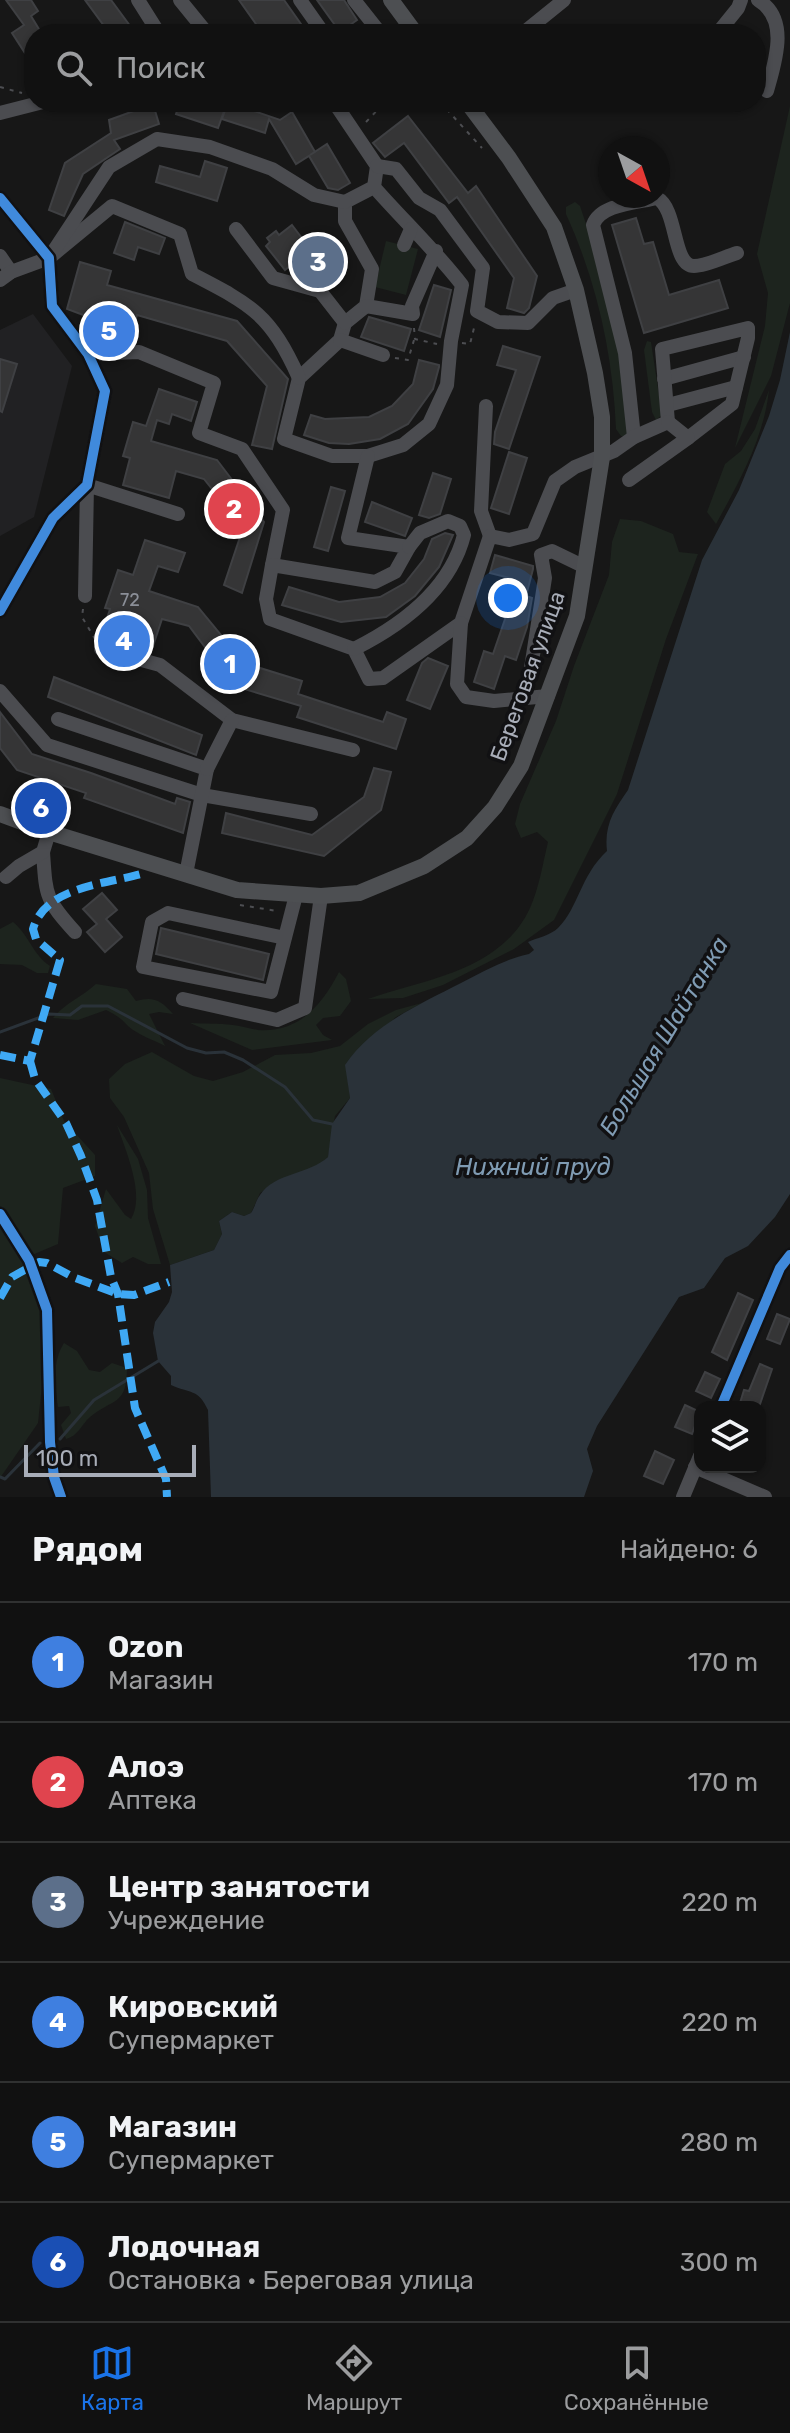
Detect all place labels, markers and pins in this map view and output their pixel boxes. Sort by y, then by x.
pin: 3 [292,232,344,292]
pin: 5 [83,301,135,361]
pin: 2 [208,479,260,539]
pin: 4 [98,611,150,671]
pin: 1 [204,634,256,694]
pin: 6 [15,778,67,838]

